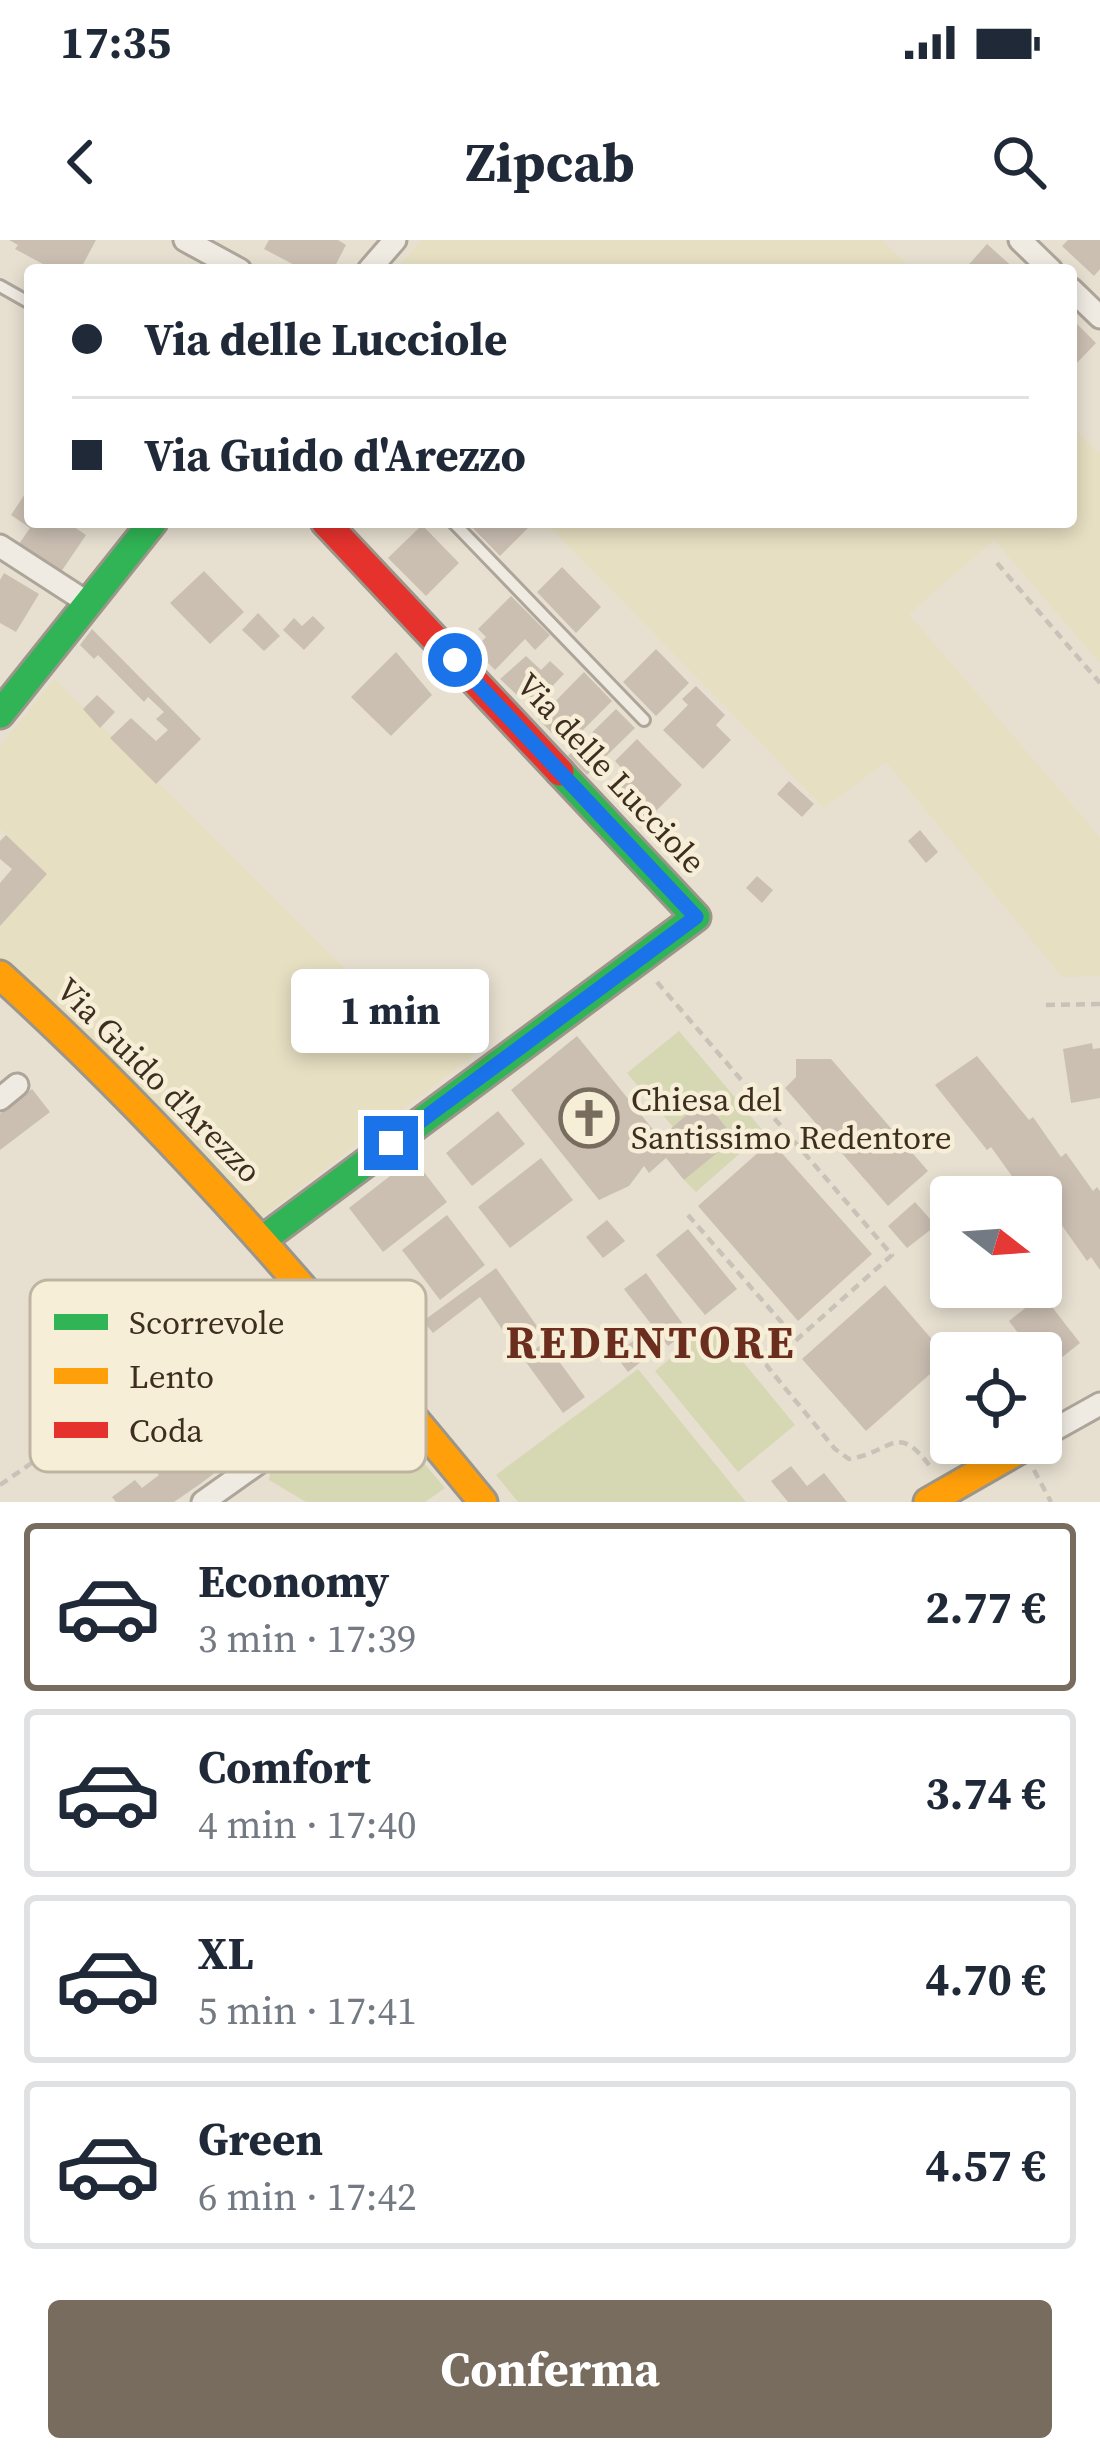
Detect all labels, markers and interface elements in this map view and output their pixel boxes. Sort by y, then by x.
text: 17:35 [60,11,171,73]
text: Zipcab [465,125,635,199]
icon: back [48,129,114,195]
icon: search [986,129,1052,195]
text: Via delle Lucciole [144,308,507,370]
text: Via Guido d'Arezzo [144,424,526,486]
route start [428,633,482,687]
street label: Via delle Lucciole [506,663,716,883]
street label: Via Guido d'Arezzo [46,967,272,1193]
callout: 1 min [292,969,490,1053]
text: 1 min [339,984,441,1037]
place label: Chiesa del Santissimo Redentore [631,1077,952,1160]
church icon: Chiesa del Santissimo Redentore [558,1087,620,1149]
route end [364,1116,418,1170]
north arrow [930,1176,1062,1308]
map controls [930,1176,1062,1464]
legend [30,1280,426,1472]
text: Scorrevole [129,1300,285,1345]
district label: REDENTORE [506,1311,796,1373]
button: locate [930,1332,1062,1464]
text: Lento [129,1354,214,1399]
text: Coda [129,1408,203,1453]
text: Economy [198,1550,389,1612]
icon: car [54,1553,162,1661]
text: 2.77 € [925,1576,1046,1638]
text: 3 min · 17:39 [198,1612,417,1665]
text: Comfort [198,1736,371,1798]
icon: car [54,1739,162,1847]
text: 3.74 € [925,1762,1046,1824]
text: 4 min · 17:40 [198,1798,417,1851]
text: XL [198,1922,254,1984]
icon: car [54,1925,162,2033]
text: 4.70 € [925,1948,1046,2010]
text: 5 min · 17:41 [198,1984,417,2037]
text: Green [198,2108,323,2170]
icon: car [54,2111,162,2219]
text: 4.57 € [925,2134,1046,2196]
text: 6 min · 17:42 [198,2170,417,2223]
button: Conferma [48,2300,1052,2438]

